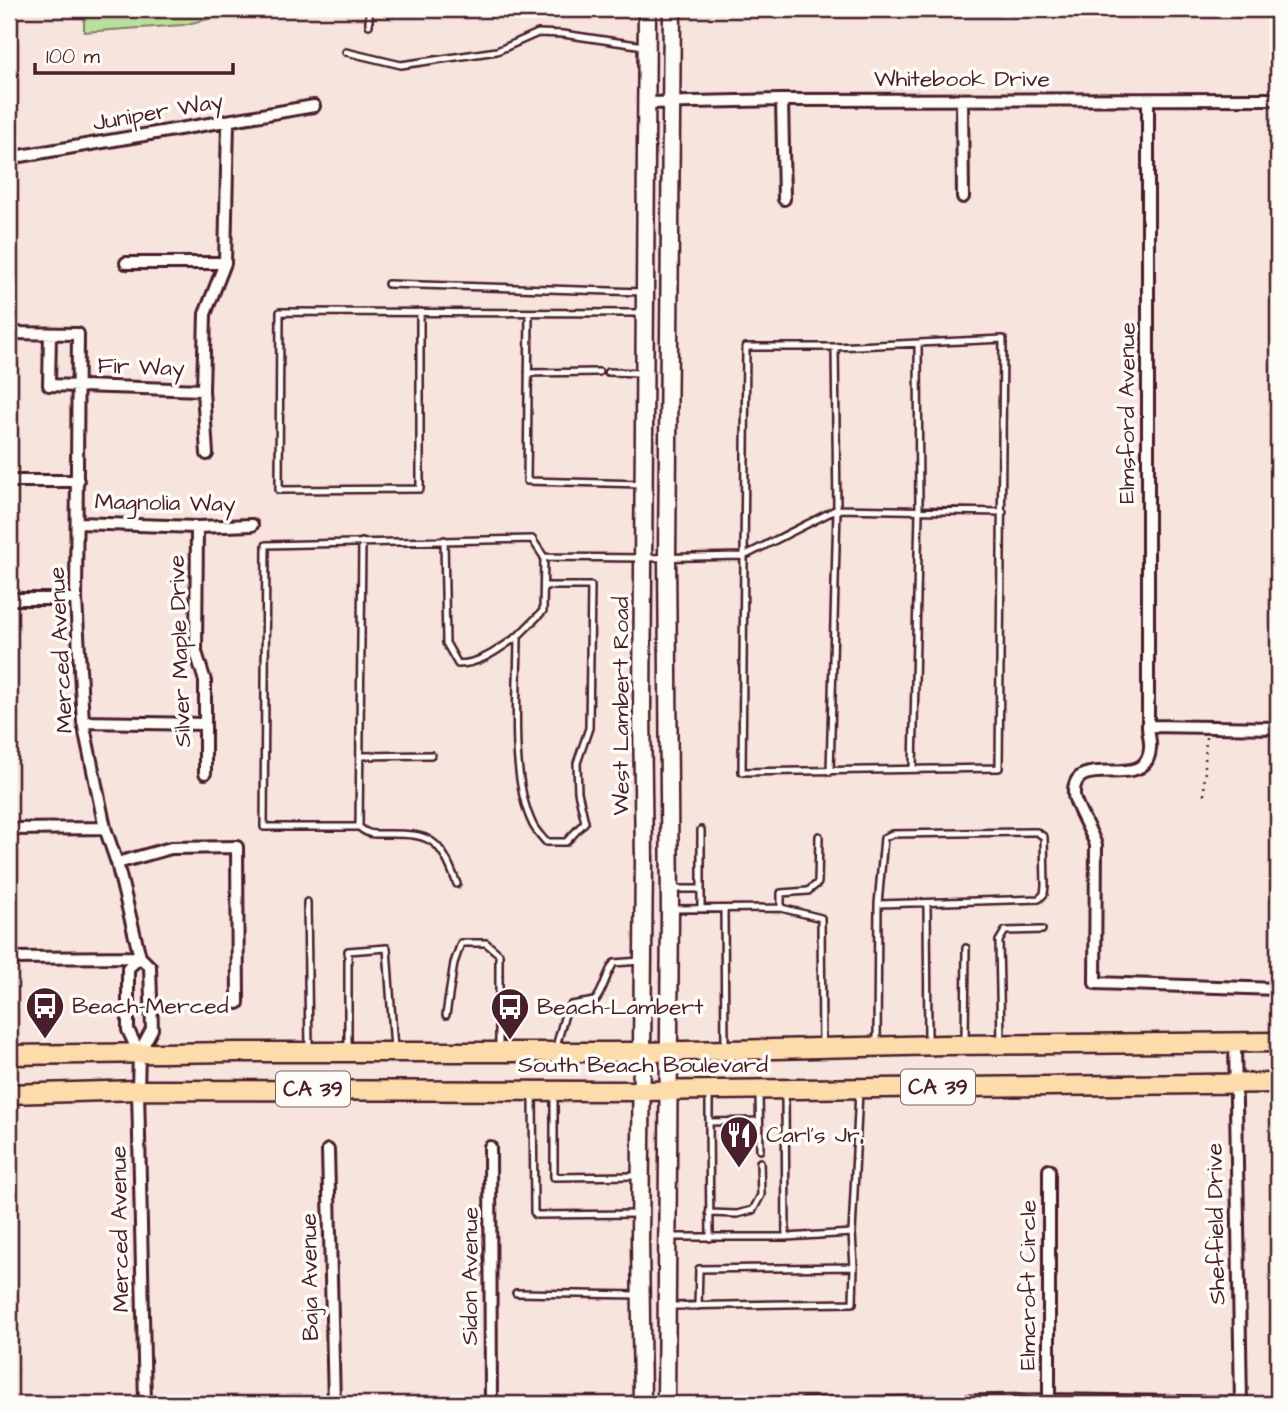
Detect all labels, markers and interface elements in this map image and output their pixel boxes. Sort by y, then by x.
scale bar [35,32,233,76]
text: 100 m [46,42,101,71]
street label: Whitebook Drive [874,63,1050,95]
street label: Juniper Way [90,85,226,140]
street label: Elmsford Avenue [1111,322,1143,504]
street label: Fir Way [97,349,186,386]
street label: Magnolia Way [94,486,236,521]
street label: Silver Maple Drive [161,554,199,748]
street label: Merced Avenue [41,566,81,734]
street label: West Lambert Road [605,596,637,816]
bus stop icon: Beach-Merced [24,985,66,1040]
bus stop icon: Beach-Lambert [489,986,531,1041]
place label: Beach-Merced [72,990,229,1022]
place label: Beach-Lambert [537,991,704,1023]
street label: South Beach Boulevard [518,1049,768,1081]
road number: CA 39 [901,1070,975,1104]
road number: CA 39 [276,1072,350,1106]
restaurant icon: Carl's Jr. [718,1114,760,1169]
place label: Carl's Jr. [766,1119,863,1151]
street label: Sheffield Drive [1199,1143,1233,1305]
street label: Merced Avenue [103,1145,137,1313]
street label: Elmcroft Circle [1012,1200,1044,1370]
street label: Sidon Avenue [454,1207,486,1345]
street label: Baja Avenue [293,1213,327,1341]

